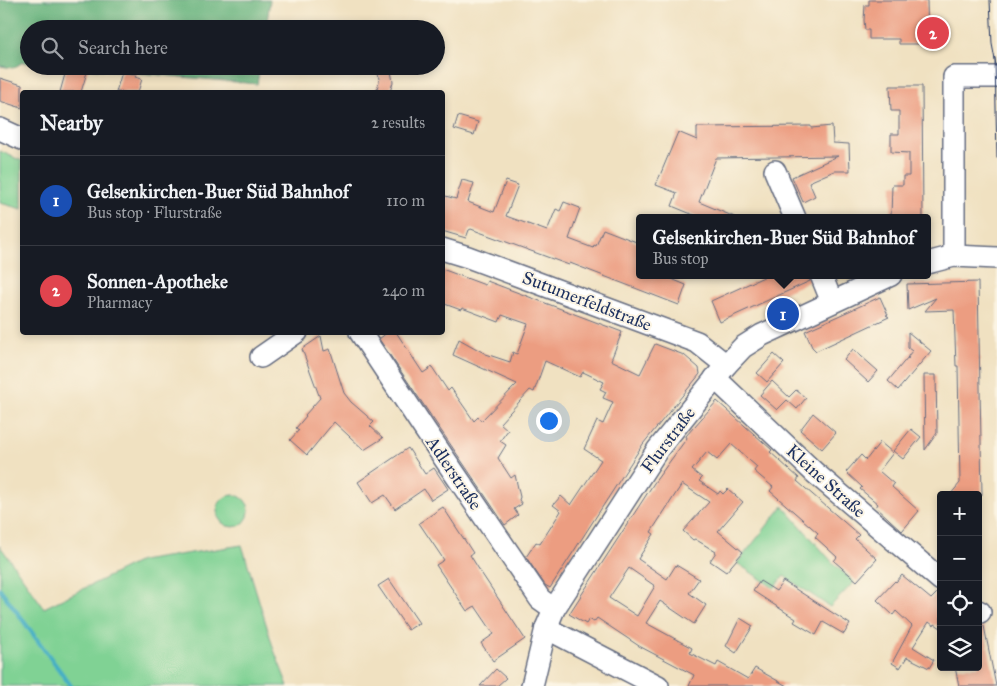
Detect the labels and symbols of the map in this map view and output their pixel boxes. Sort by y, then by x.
pin: 2 [917,14,949,52]
street label: Sutumerfeldstraße [519,266,655,336]
pin: 1 [767,295,799,333]
street label: Flurstraße [636,403,700,477]
your location [536,408,562,434]
street label: Adlerstraße [421,431,487,514]
street label: Kleine Straße [782,440,870,522]

